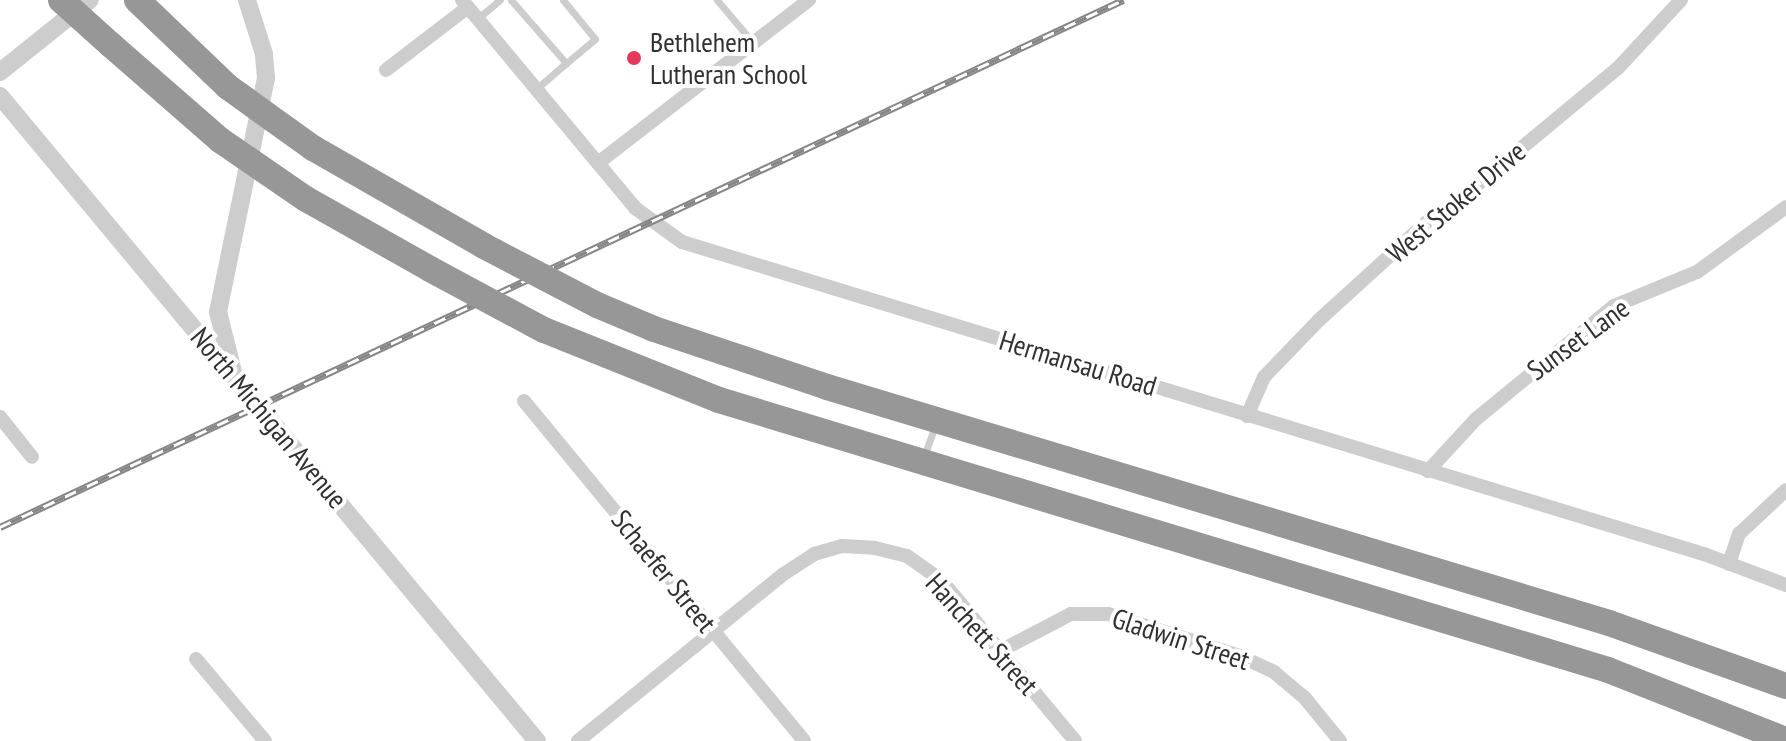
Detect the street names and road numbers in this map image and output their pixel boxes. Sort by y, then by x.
street label: West Stoker Drive [1380,134,1532,270]
street label: Sunset Lane [1521,291,1635,387]
street label: North Michigan Avenue [183,321,355,515]
street label: Hermansau Road [995,323,1161,403]
street label: Schaefer Street [605,503,723,639]
street label: Hanchett Street [919,566,1045,702]
street label: Gladwin Street [1108,601,1254,677]

